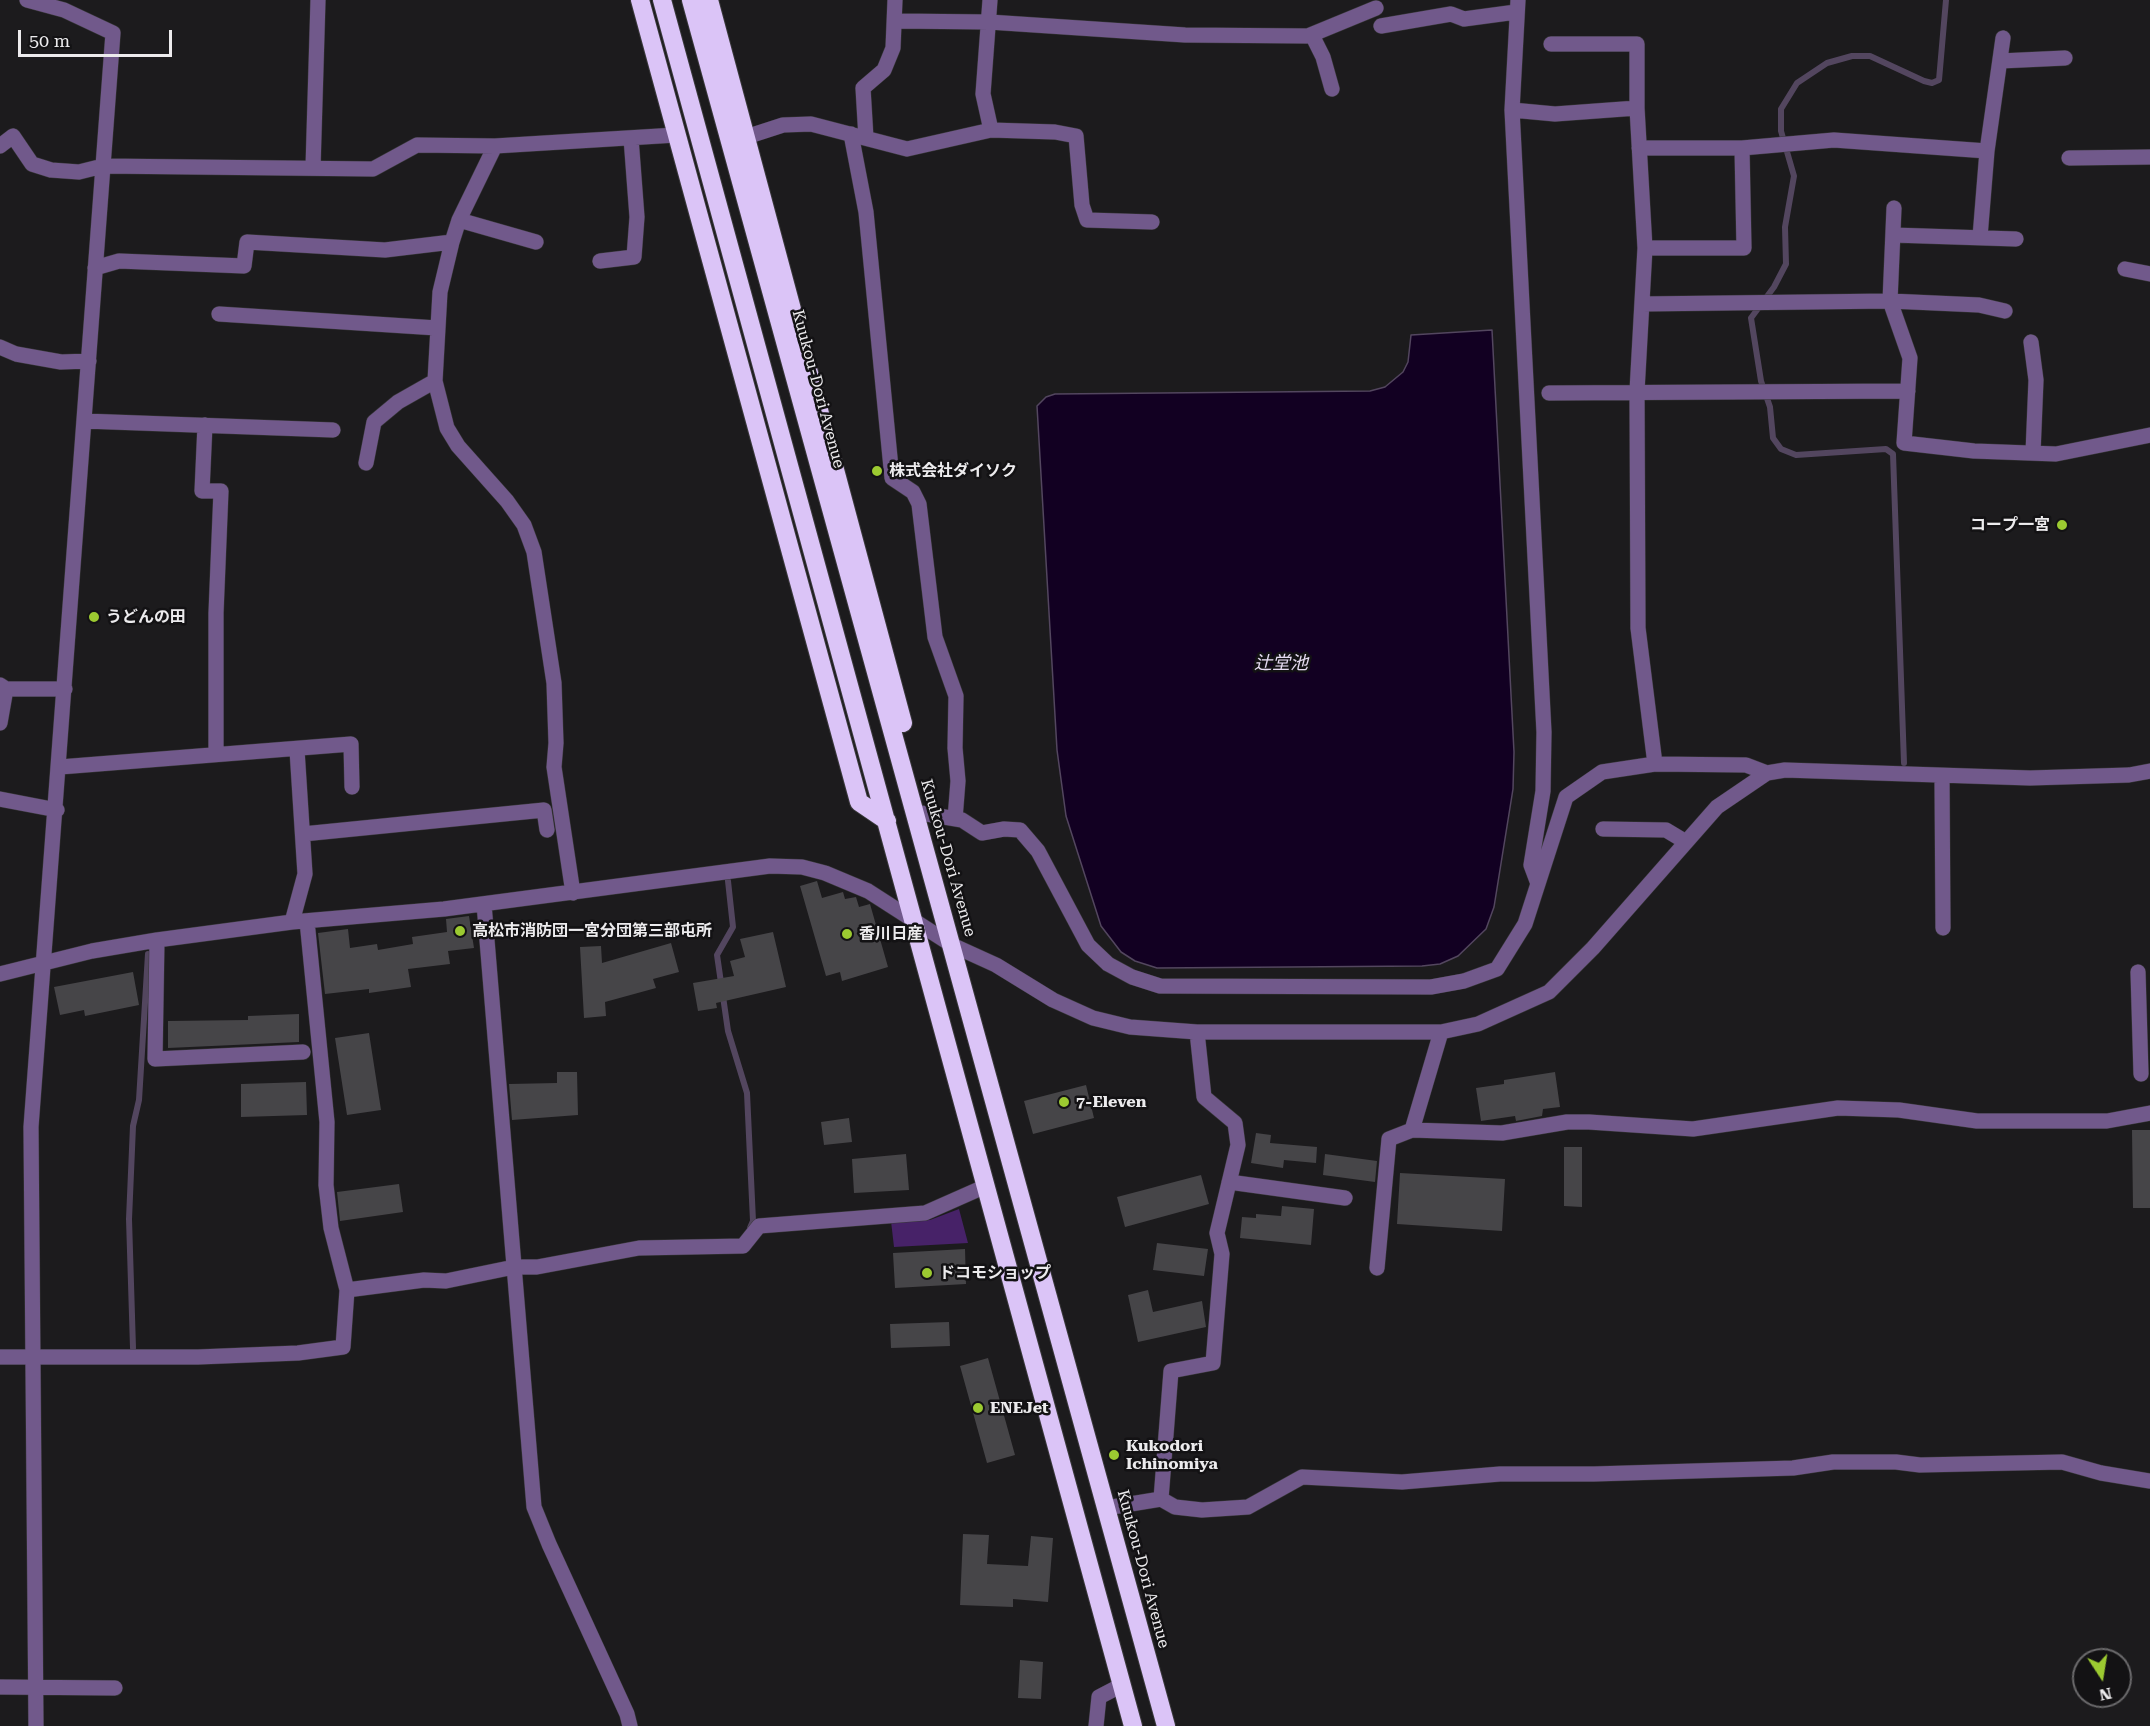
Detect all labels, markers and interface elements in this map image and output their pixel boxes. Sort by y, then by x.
scale bar [21,18,176,56]
text: 50 m [29,30,70,51]
street label: Kuukou-Dori Avenue [788,308,848,470]
place label: 株式会社ダイソク [889,461,1017,481]
marker: 株式会社ダイソク [870,464,884,478]
place label: コープ一宮 [1970,515,2050,535]
marker: コープ一宮 [2055,518,2069,532]
place label: うどんの田 [106,607,186,627]
marker: うどんの田 [87,610,101,624]
water label: 辻堂池 [1254,653,1308,675]
street label: Kuukou-Dori Avenue [916,777,980,939]
place label: 高松市消防団一宮分団第三部屯所 [472,921,712,941]
marker: 高松市消防団一宮分団第三部屯所 [453,924,467,938]
place label: 香川日産 [859,924,923,944]
marker: 香川日産 [840,927,854,941]
place label: 7-Eleven [1076,1092,1146,1112]
marker: 7-Eleven [1057,1095,1071,1109]
place label: ドコモショップ [939,1263,1051,1283]
marker: ドコモショップ [920,1266,934,1280]
place label: ENEJet [990,1398,1049,1418]
marker: ENEJet [971,1401,985,1415]
place label: Kukodori Ichinomiya [1126,1436,1218,1474]
marker: Kukodori Ichinomiya [1107,1448,1121,1462]
street label: Kuukou-Dori Avenue [1113,1488,1173,1650]
north arrow [2072,1648,2132,1708]
text: N [2097,1684,2113,1705]

